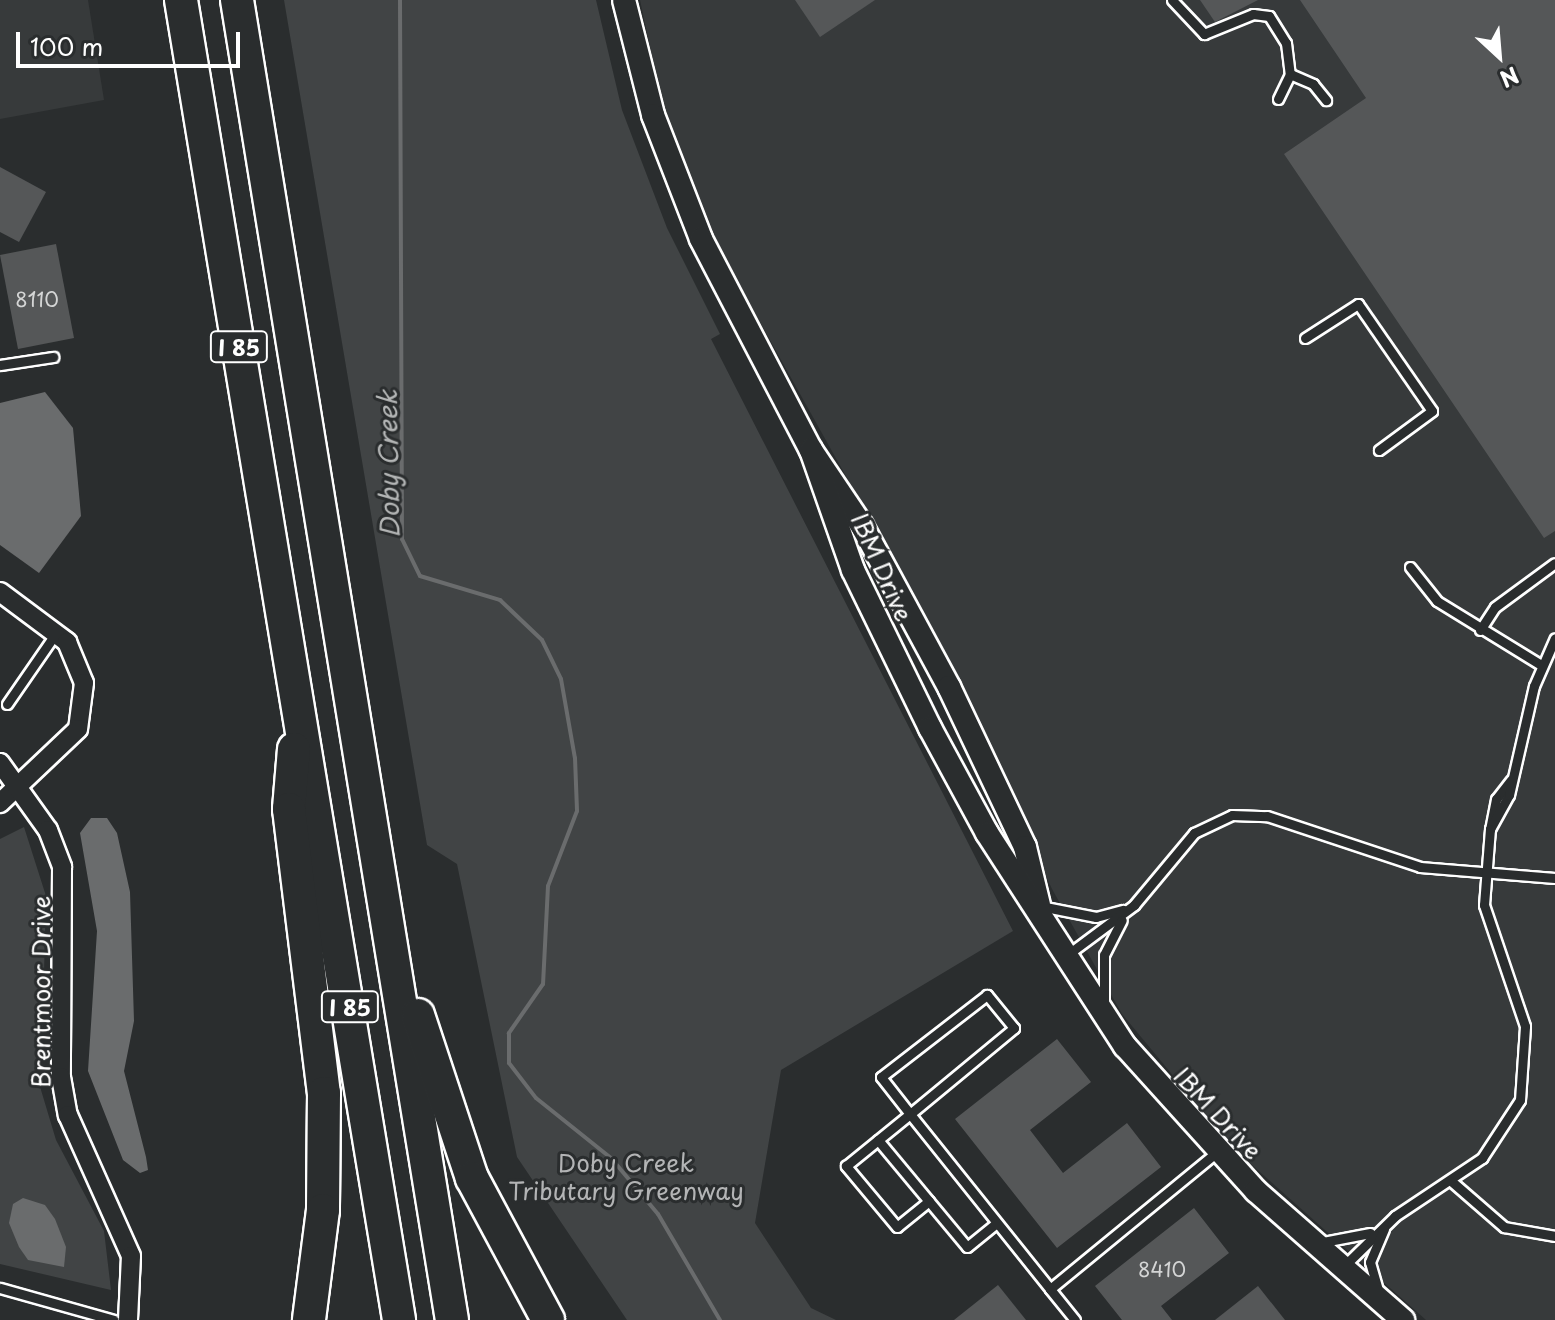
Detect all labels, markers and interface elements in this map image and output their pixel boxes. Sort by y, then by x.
scale bar [20,16,244,66]
north arrow [1459,16,1539,96]
text: 100 m [30,28,103,64]
text: N [1495,59,1525,97]
house number: 8110 [15,287,59,311]
road number: I 85 [209,329,269,365]
water label: Doby Creek [371,390,405,538]
street label: IBM Drive [845,509,919,625]
street label: Brentmoor Drive [27,895,55,1089]
road number: I 85 [320,989,380,1025]
street label: IBM Drive [1168,1061,1268,1165]
park label: Doby Creek Tributary Greenway [508,1149,744,1205]
house number: 8410 [1138,1257,1186,1281]

